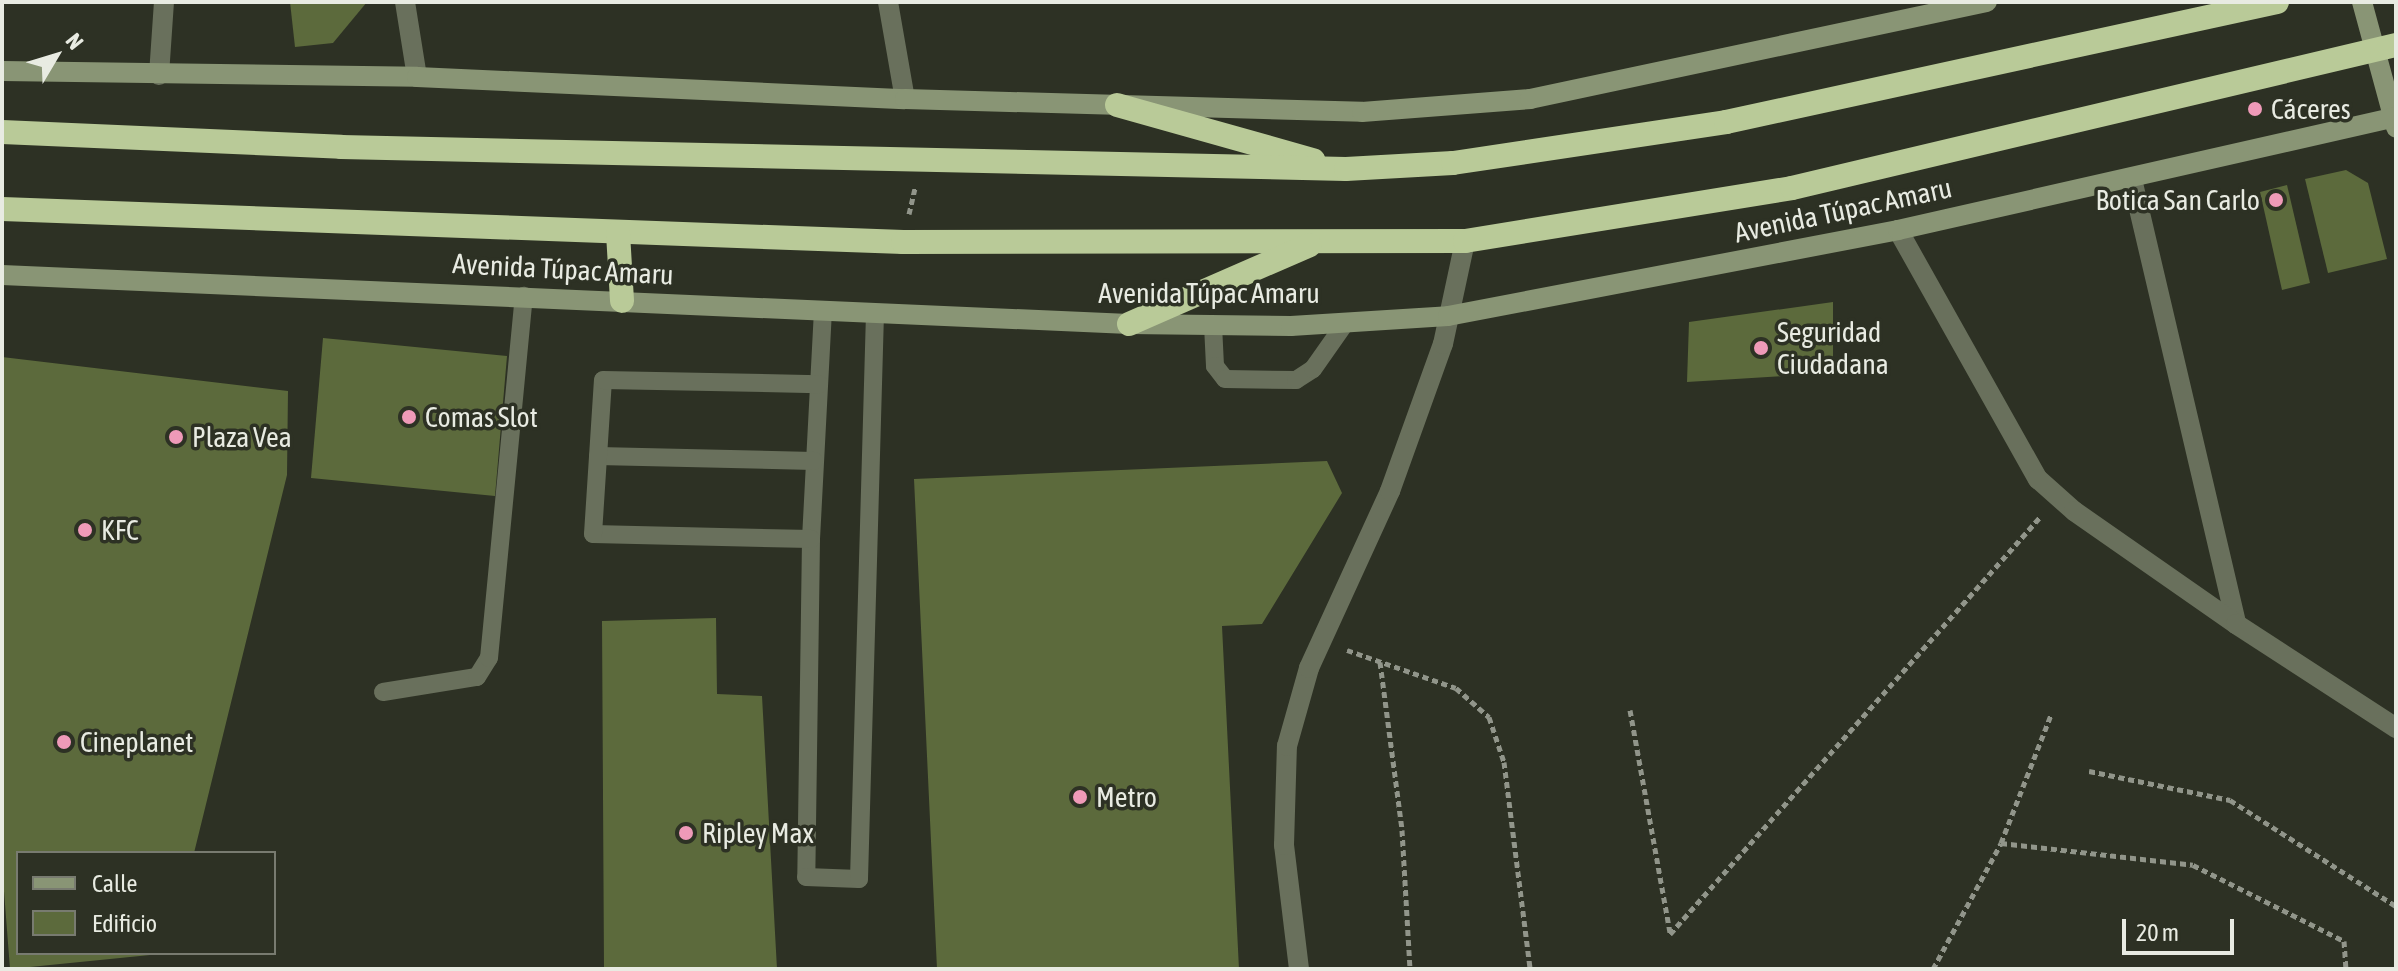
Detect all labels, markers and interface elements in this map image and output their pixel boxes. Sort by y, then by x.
north arrow [16,16,96,96]
text: N [61,28,89,54]
place label: Cáceres [2271,92,2351,126]
marker: Cáceres [2246,100,2264,118]
street label: Avenida Túpac Amaru [1731,171,1955,249]
place label: Botica San Carlo [2095,183,2260,217]
marker: Botica San Carlo [2267,191,2285,209]
street label: Avenida Túpac Amaru [452,246,674,292]
street label: Avenida Túpac Amaru [1098,276,1320,310]
place label: Seguridad Ciudadana [1777,315,1889,381]
marker: Seguridad Ciudadana [1752,339,1770,357]
place label: Comas Slot [425,400,538,434]
marker: Comas Slot [400,408,418,426]
place label: Plaza Vea [192,420,292,454]
marker: Plaza Vea [167,428,185,446]
place label: KFC [101,513,139,547]
marker: KFC [76,521,94,539]
place label: Cineplanet [80,725,193,759]
marker: Cineplanet [55,733,73,751]
place label: Metro [1096,780,1157,814]
marker: Metro [1071,788,1089,806]
place label: Ripley Max [702,816,814,850]
marker: Ripley Max [677,824,695,842]
legend [16,851,276,955]
text: Calle [92,870,137,897]
scale bar [2126,903,2238,953]
text: Edificio [92,910,157,937]
text: 20 m [2136,919,2179,946]

